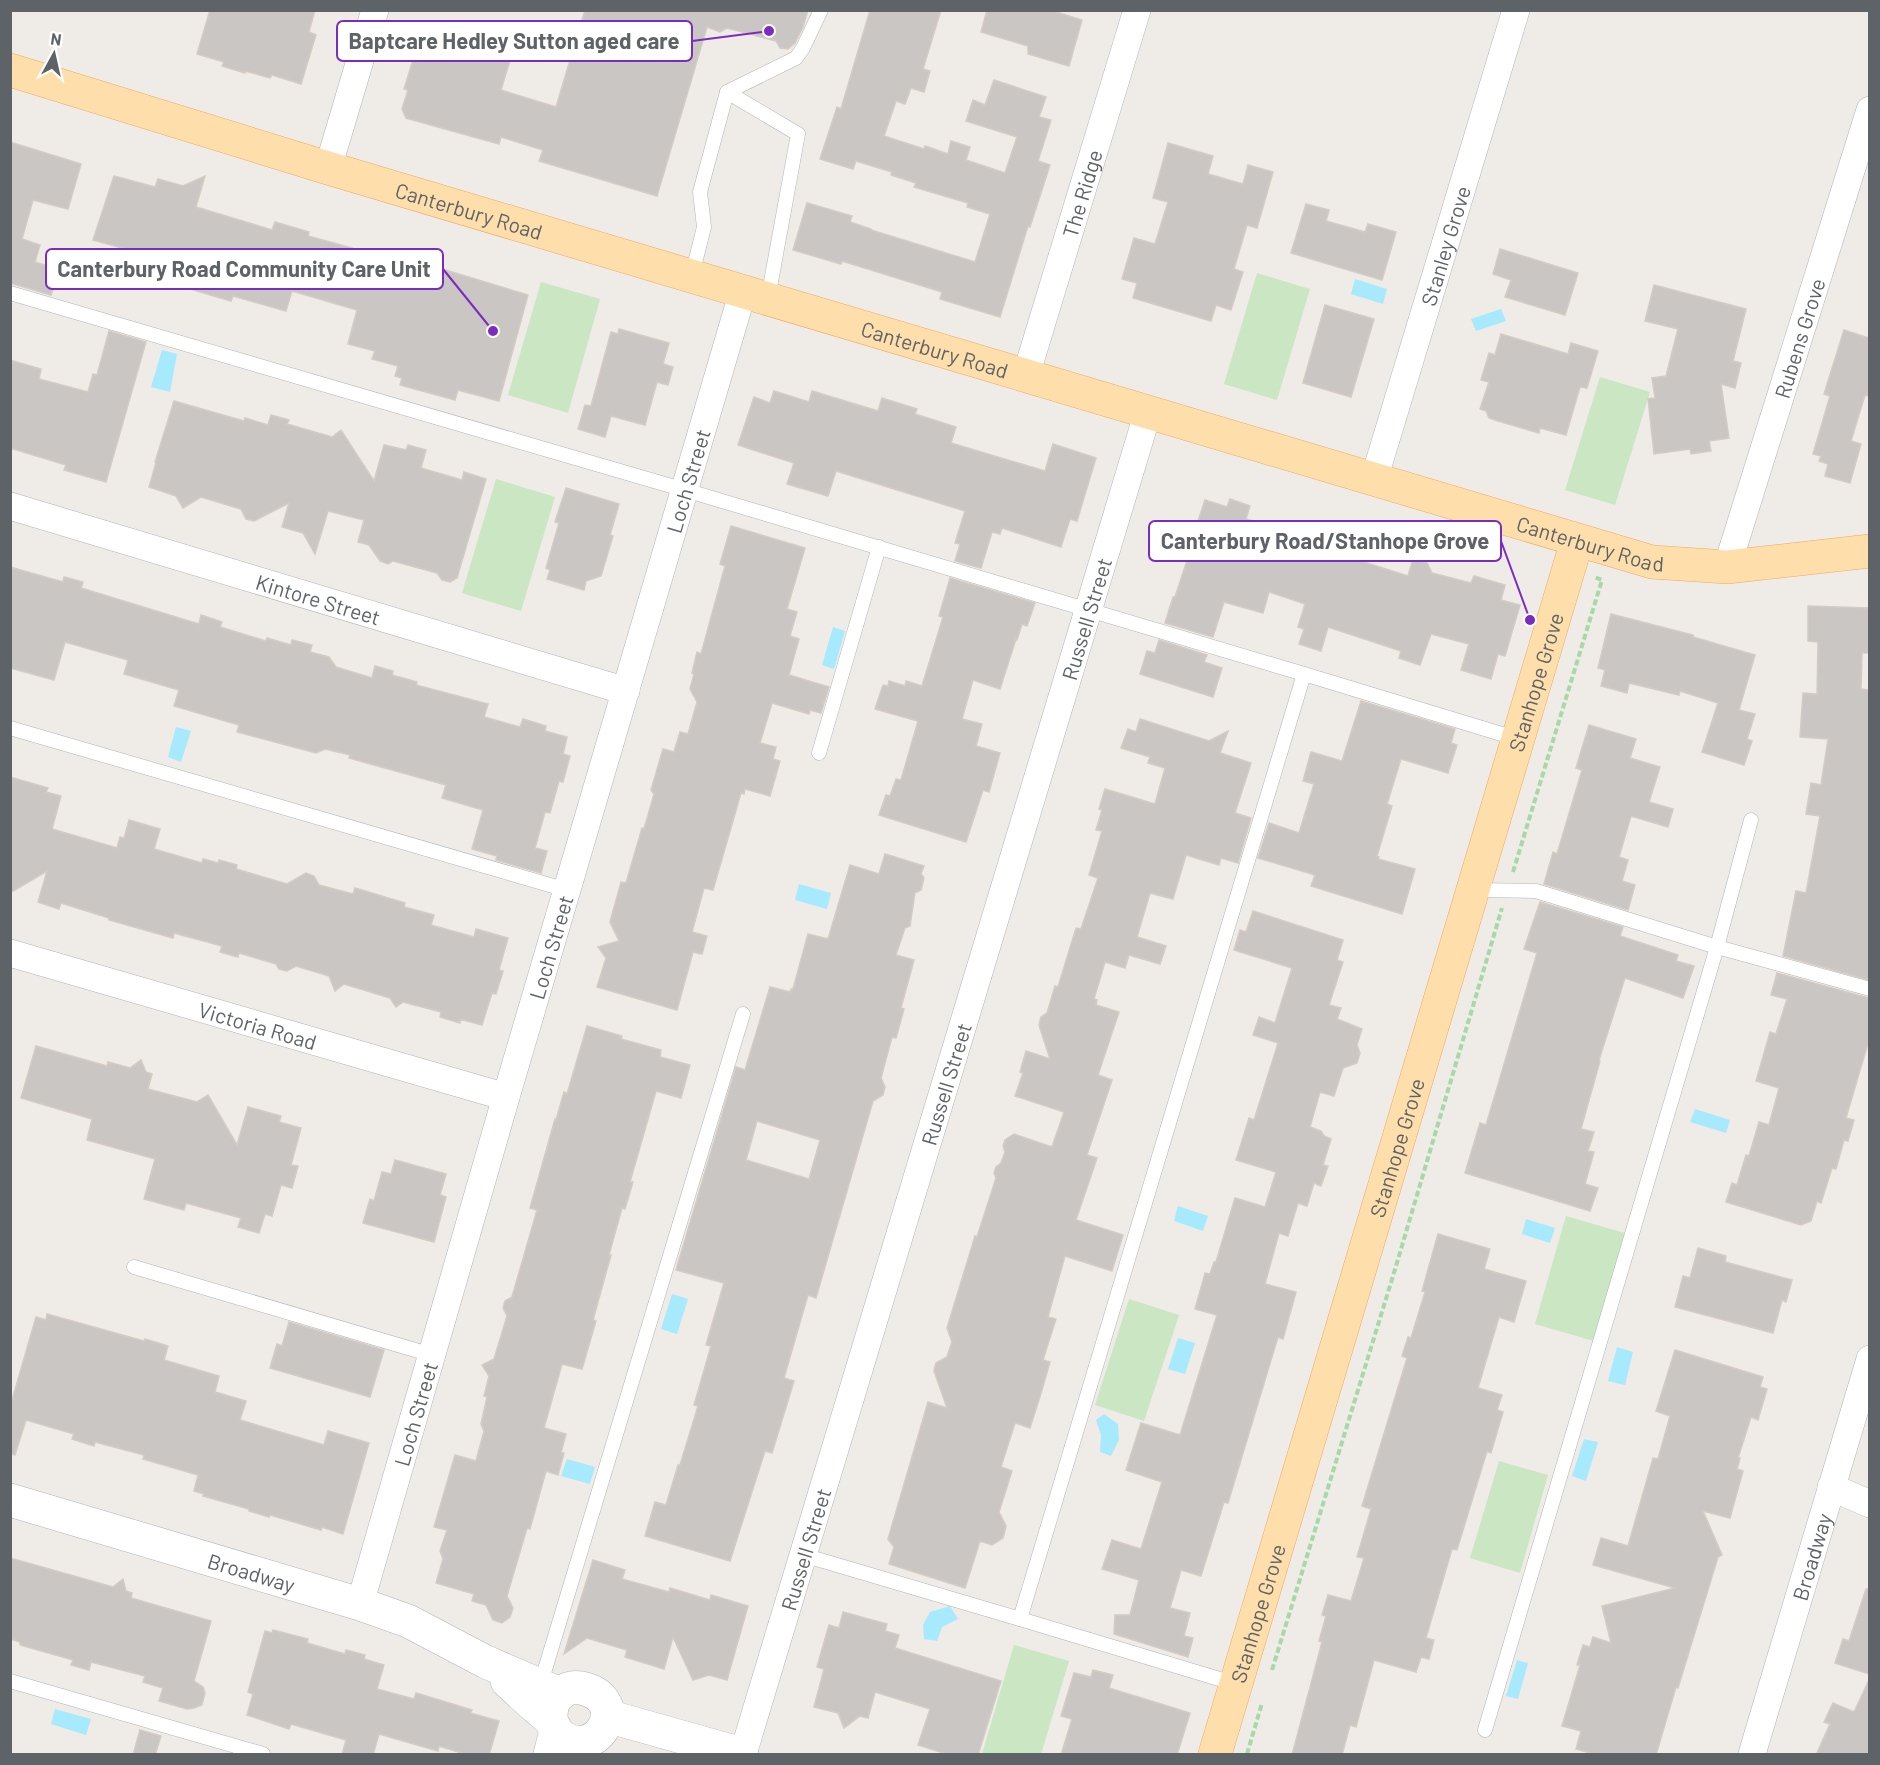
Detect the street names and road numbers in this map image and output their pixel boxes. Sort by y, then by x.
street label: The Ridge [1056,146,1106,240]
street label: Canterbury Road [393,176,546,244]
street label: Stanley Grove [1415,183,1475,308]
street label: Rubens Grove [1768,275,1829,401]
street label: Canterbury Road [858,315,1011,382]
street label: Loch Street [660,426,714,536]
street label: Canterbury Road [1514,510,1665,575]
street label: Russell Street [1055,554,1116,683]
street label: Kintore Street [253,568,384,629]
street label: Stanhope Grove [1502,609,1568,754]
street label: Loch Street [523,892,577,1002]
street label: Victoria Road [196,996,320,1054]
street label: Russell Street [915,1020,975,1148]
street label: Stanhope Grove [1363,1075,1429,1220]
street label: Loch Street [388,1359,442,1469]
street label: Russell Street [775,1485,835,1613]
street label: Broadway [1786,1510,1836,1603]
street label: Stanhope Grove [1225,1541,1290,1686]
street label: Broadway [205,1547,298,1597]

